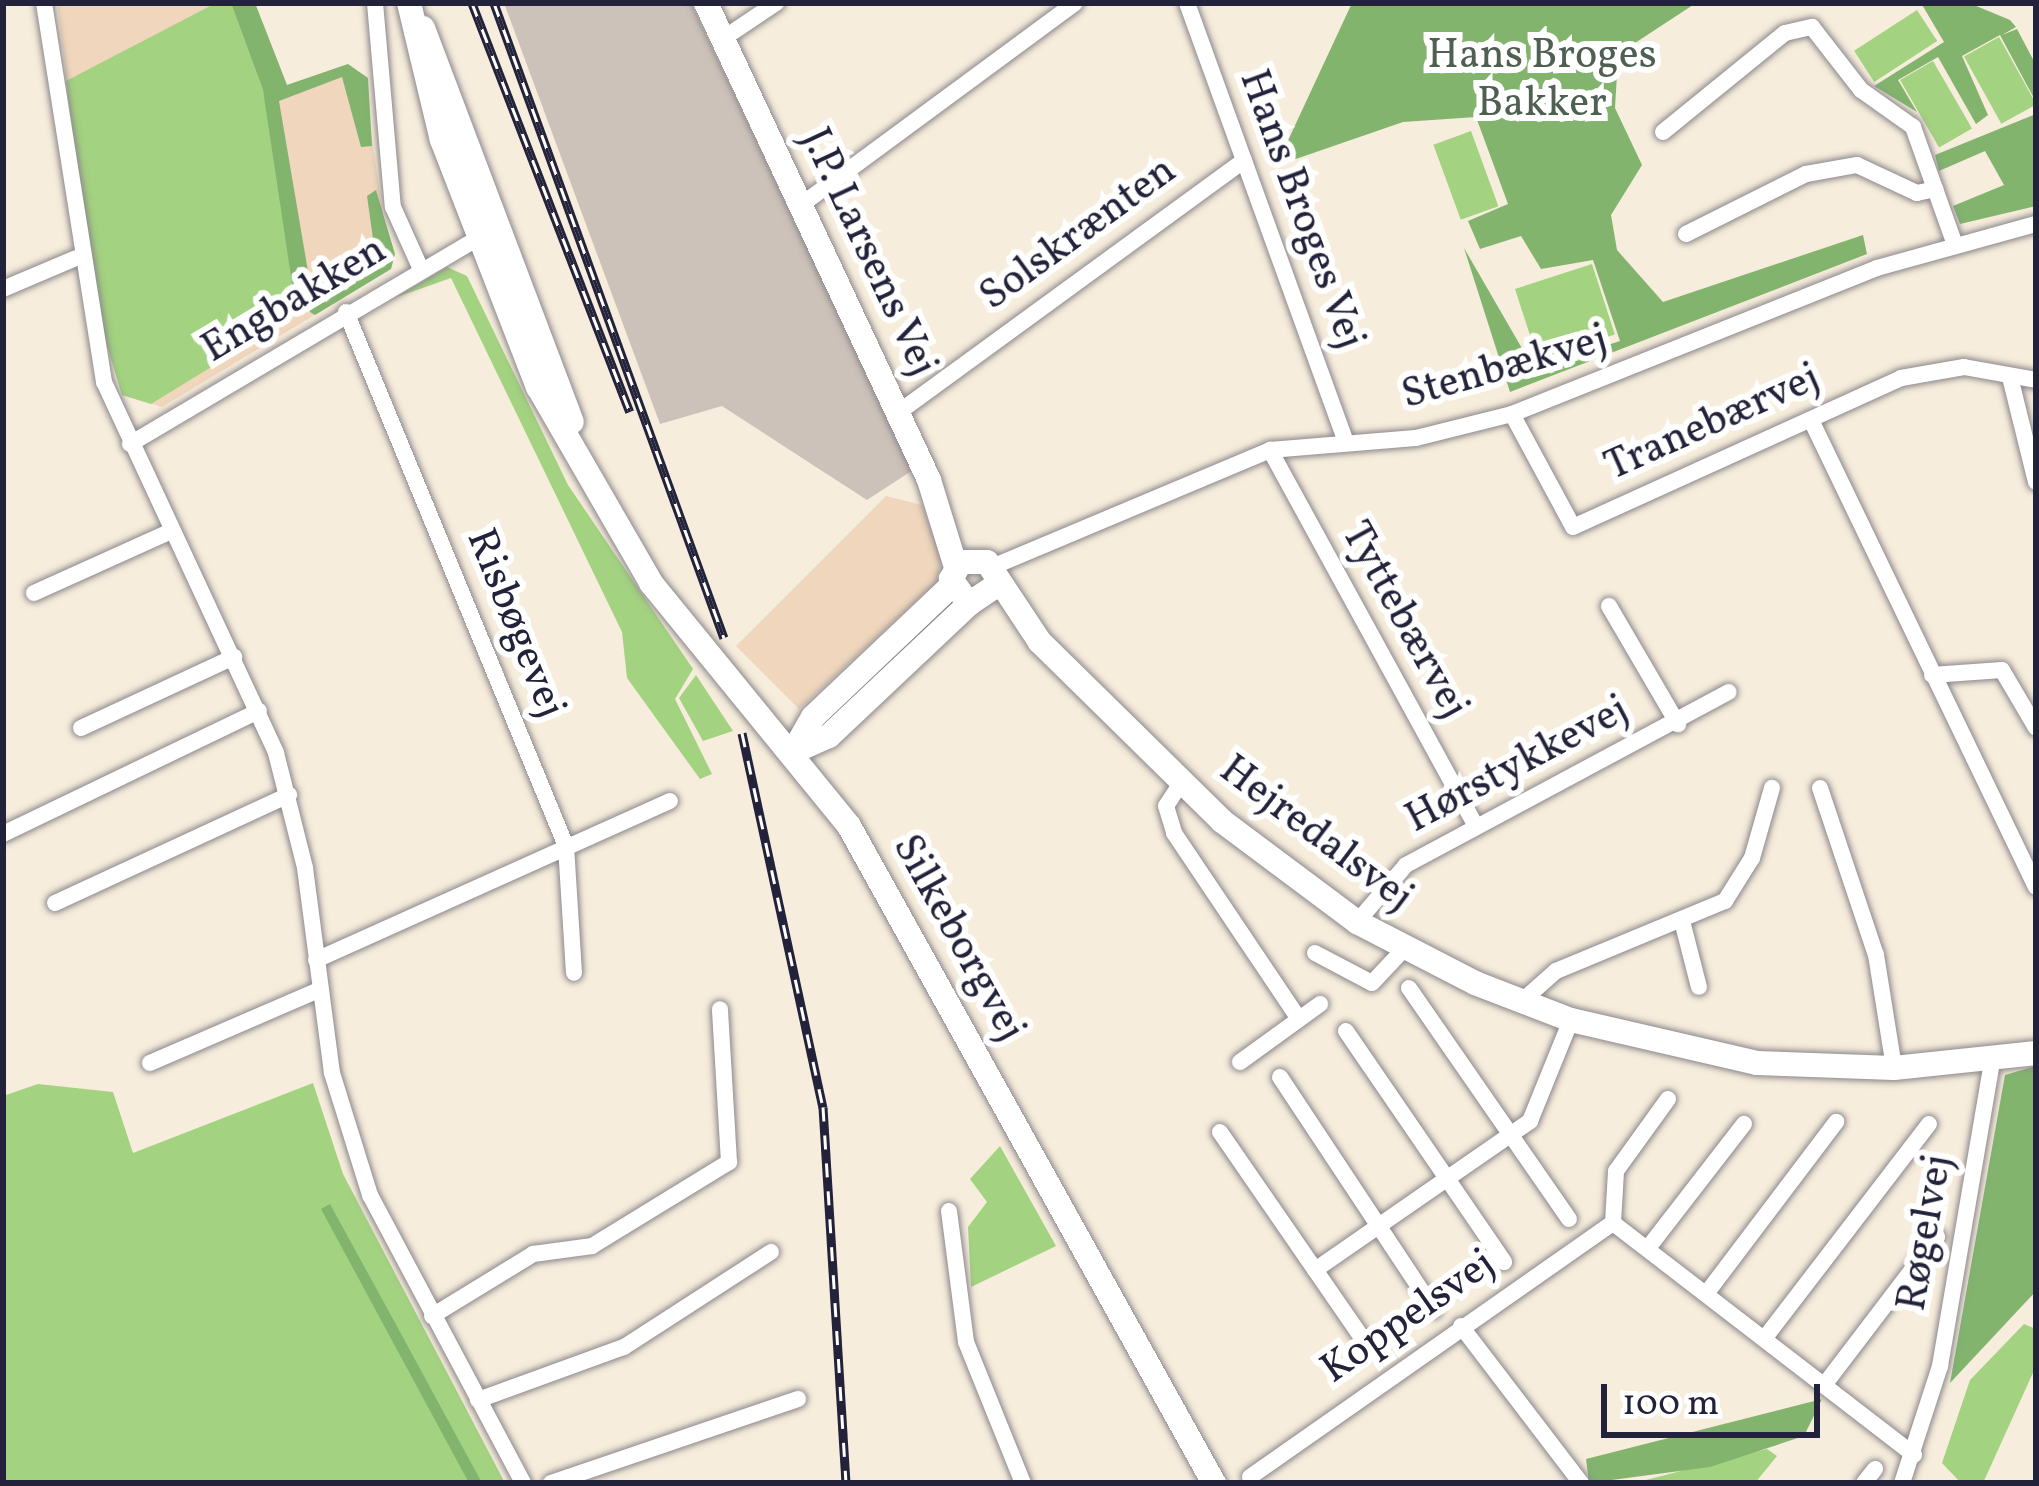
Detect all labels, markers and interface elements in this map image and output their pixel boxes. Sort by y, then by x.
park label: Hans Broges Bakker [1427,32,1657,130]
street label: Hans Broges Vej [1226,63,1374,357]
street label: J.P. Larsens Vej [787,120,947,386]
street label: Solskrænten [971,147,1187,323]
street label: Engbakken [194,226,396,376]
street label: Stenbækvej [1396,316,1614,422]
street label: Tranebærvej [1598,354,1828,494]
street label: Tyttebærvej [1328,514,1478,728]
street label: Risbøgevej [453,522,575,726]
street label: Hørstykkevej [1398,686,1638,846]
street label: Hejredalsvej [1208,746,1422,924]
street label: Silkeborgvej [880,827,1034,1051]
street label: Røgelvej [1888,1151,1966,1315]
street label: Koppelsvej [1312,1240,1506,1396]
scale bar [1607,1360,1826,1434]
text: 100 m [1622,1380,1719,1430]

